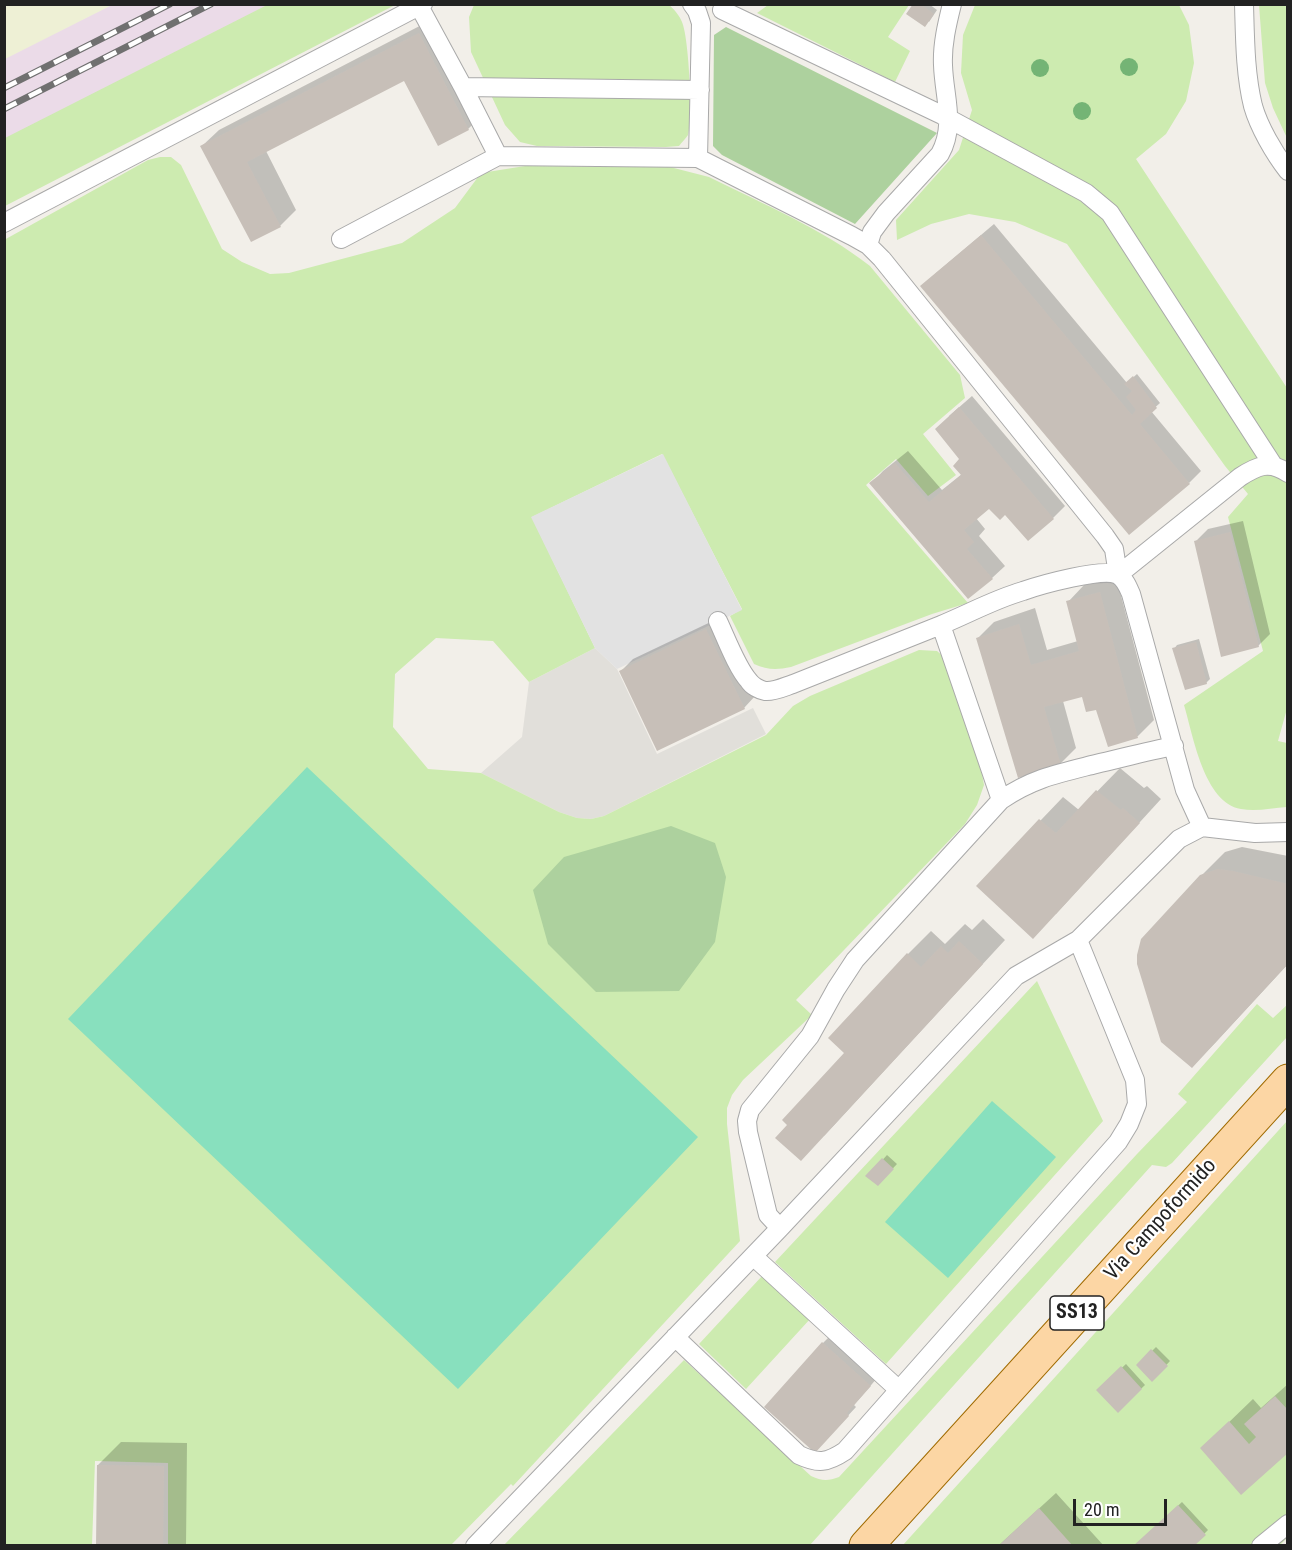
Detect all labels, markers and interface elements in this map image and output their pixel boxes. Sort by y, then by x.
street label: Via Campoformido [1100,1154,1222,1286]
road number: SS13 [1050,1296,1104,1330]
scale bar [1076,1487,1170,1525]
text: 20 m [1084,1499,1119,1520]

